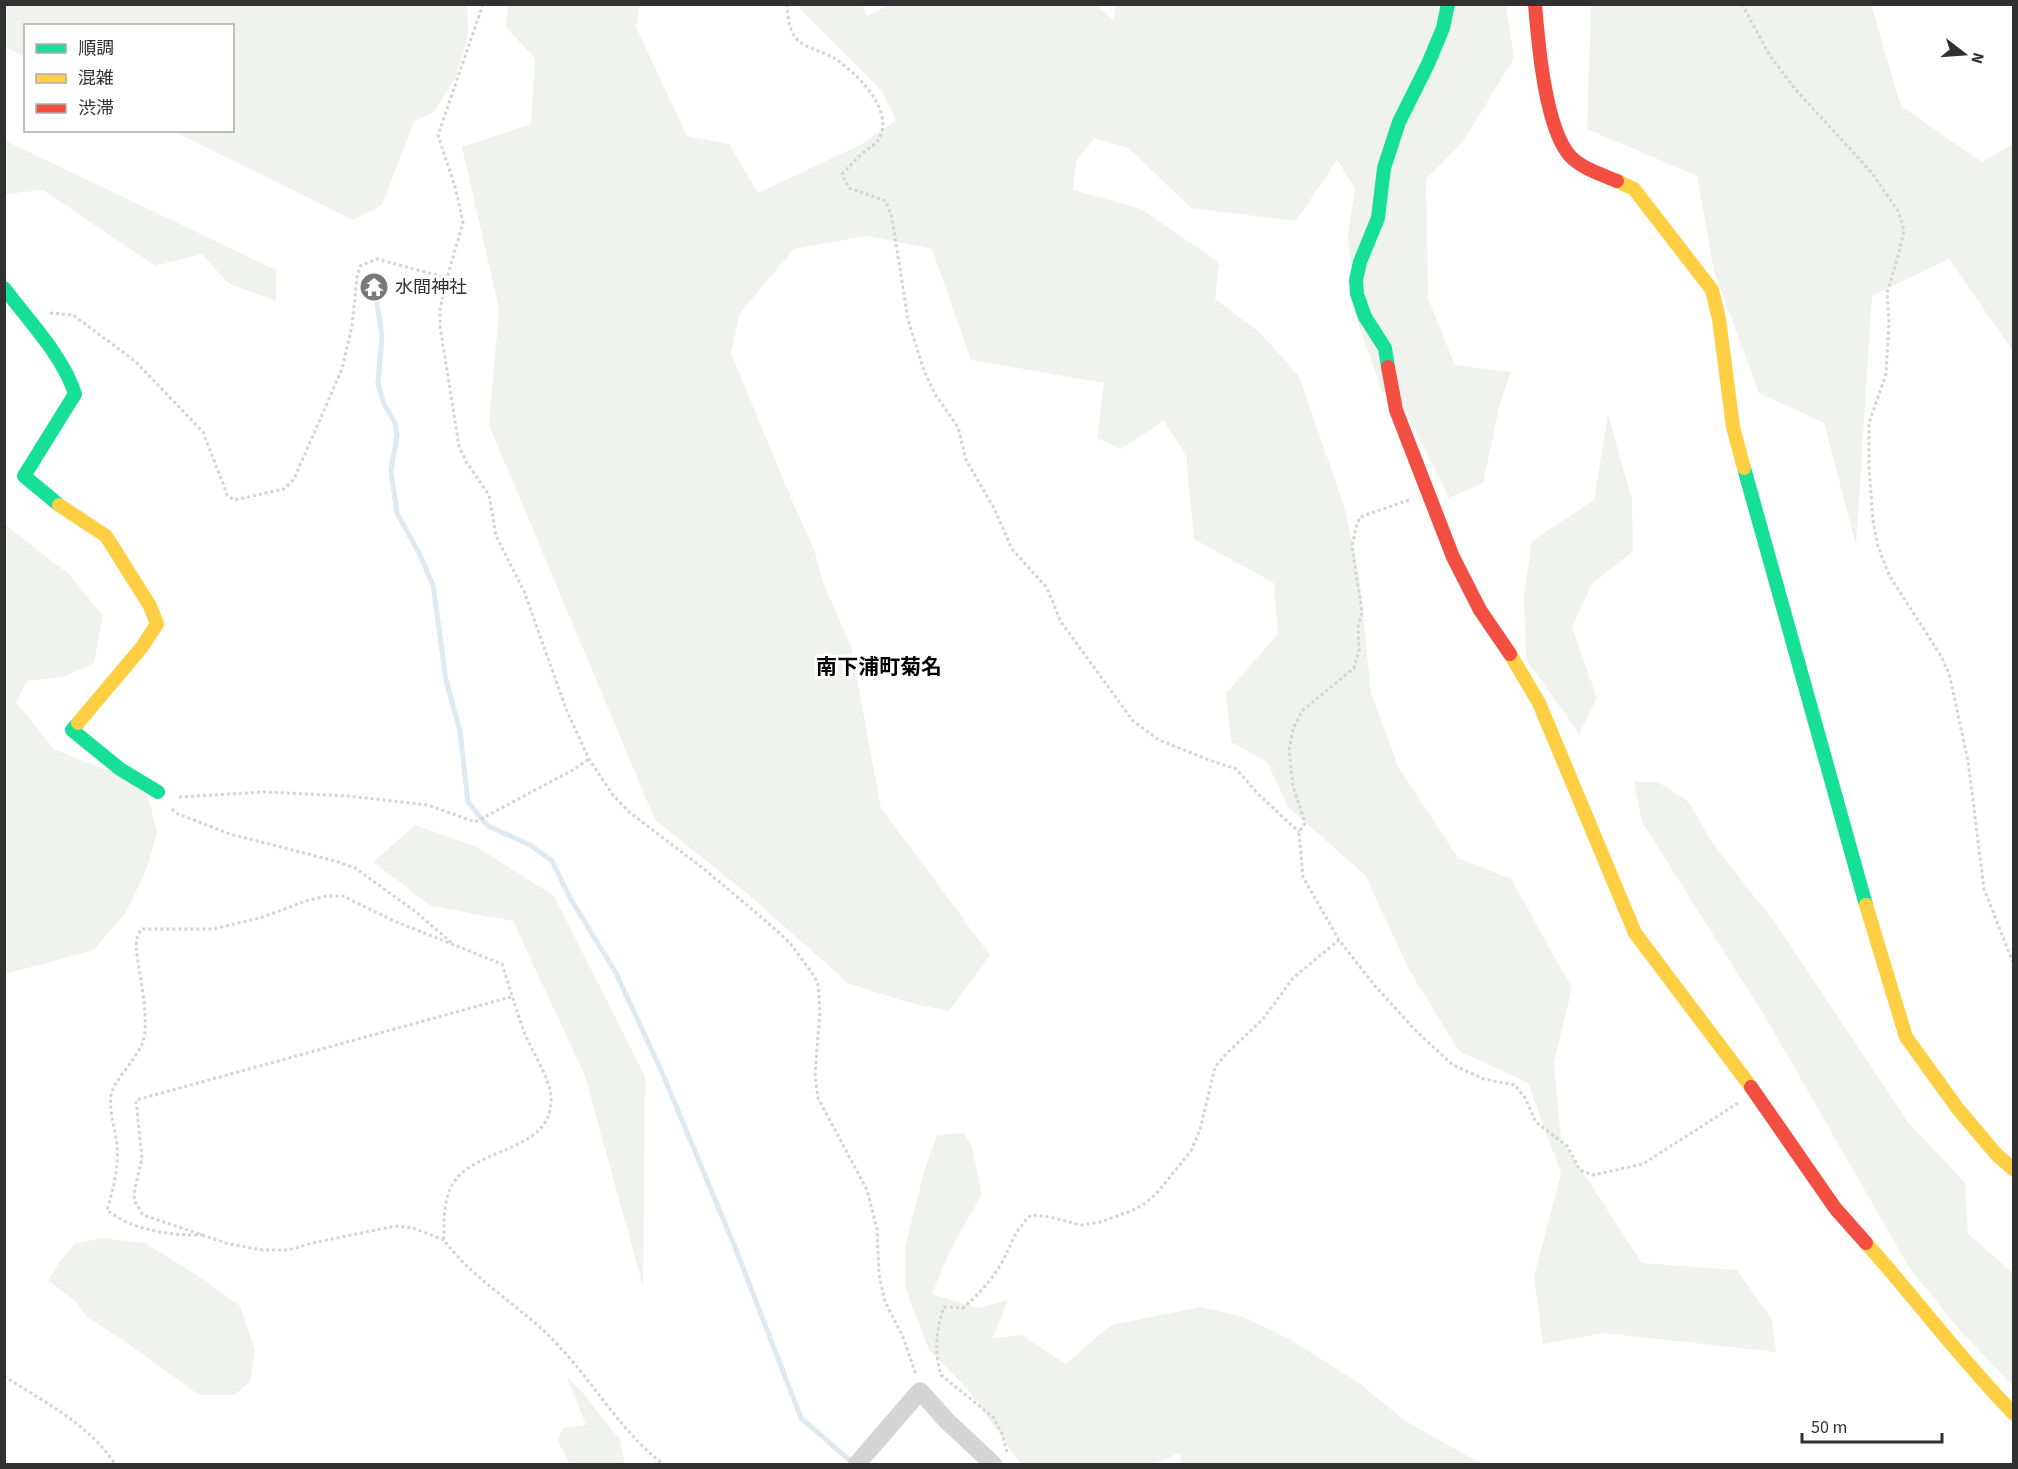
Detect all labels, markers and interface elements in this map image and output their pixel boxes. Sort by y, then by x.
legend [24,24,234,132]
north arrow [1934,24,1994,84]
text: 順調 [78,36,114,61]
text: N [1965,50,1989,66]
text: 混雑 [78,66,114,91]
text: 渋滞 [78,96,114,121]
temple icon: 水間神社 [358,271,390,303]
place label: 水間神社 [395,275,467,300]
district label: 南下浦町菊名 [816,652,942,682]
scale bar [1802,1406,1942,1444]
text: 50 m [1811,1415,1847,1440]

